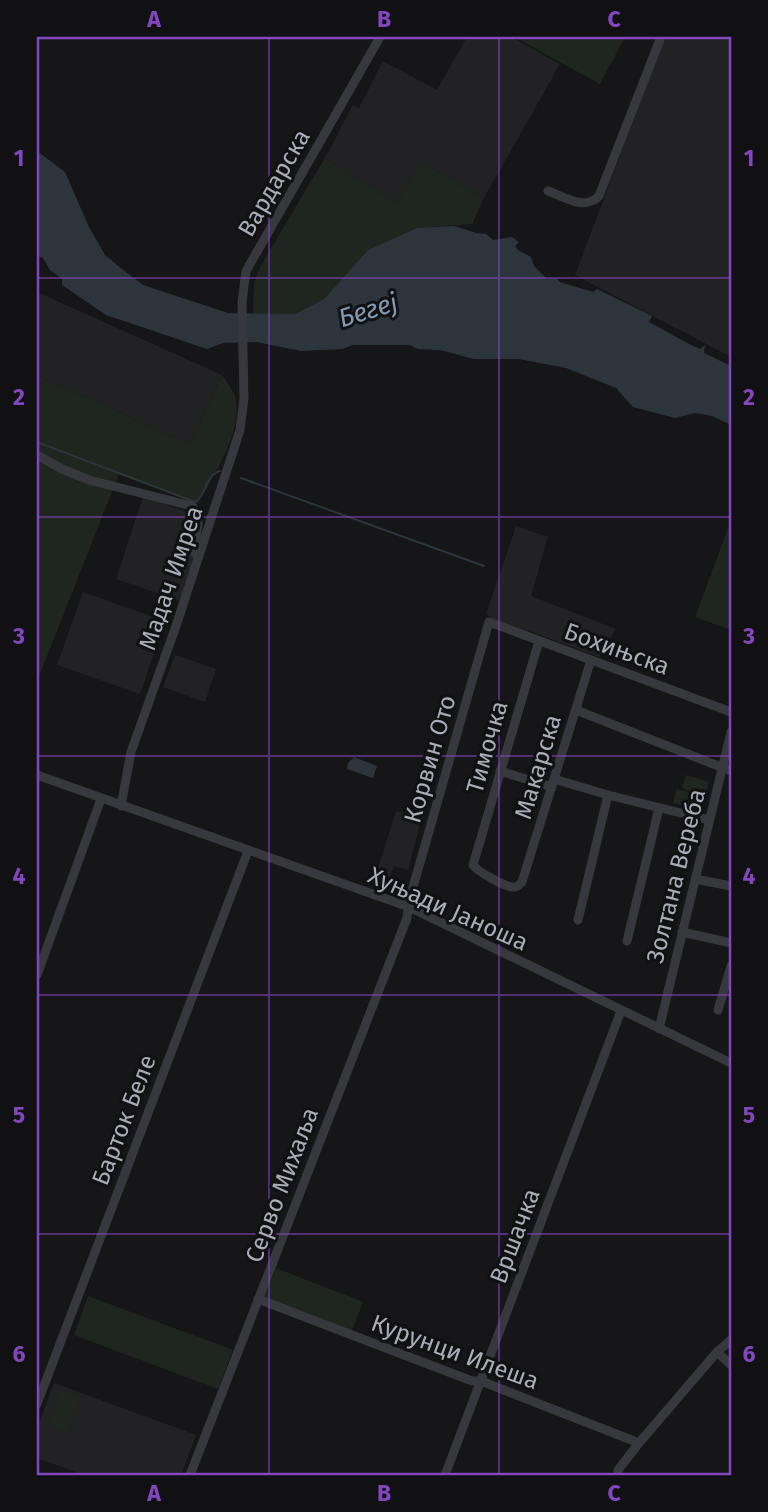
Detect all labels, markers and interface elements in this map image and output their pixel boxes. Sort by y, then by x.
text: A [146,5,161,33]
text: B [377,5,391,33]
text: C [607,5,621,33]
street label: Вардарска [232,124,316,242]
text: 1 [14,144,24,172]
text: 1 [744,144,754,172]
water label: Бегеј [335,287,402,334]
text: 2 [13,383,25,411]
text: 2 [743,383,755,411]
street label: Мадач Имреа [133,502,209,654]
street label: Бохињска [561,617,673,681]
text: 3 [12,622,25,650]
text: 3 [742,622,755,650]
street label: Корвин Ото [398,692,462,826]
street label: Тимочка [461,698,513,796]
street label: Макарска [509,711,567,823]
street label: Золтана Вереба [641,786,711,966]
street label: Хуњади Јаноша [364,861,532,957]
text: 4 [13,862,26,890]
text: 4 [743,862,756,890]
street label: Барток Беле [86,1051,162,1189]
text: 5 [13,1101,25,1129]
text: 5 [743,1101,755,1129]
street label: Серво Михаља [240,1104,324,1266]
street label: Вршачка [484,1185,546,1287]
street label: Курунци Илеша [367,1309,543,1395]
text: 6 [13,1340,26,1368]
text: 6 [743,1340,756,1368]
text: A [146,1479,161,1507]
text: B [377,1479,391,1507]
text: C [607,1479,621,1507]

